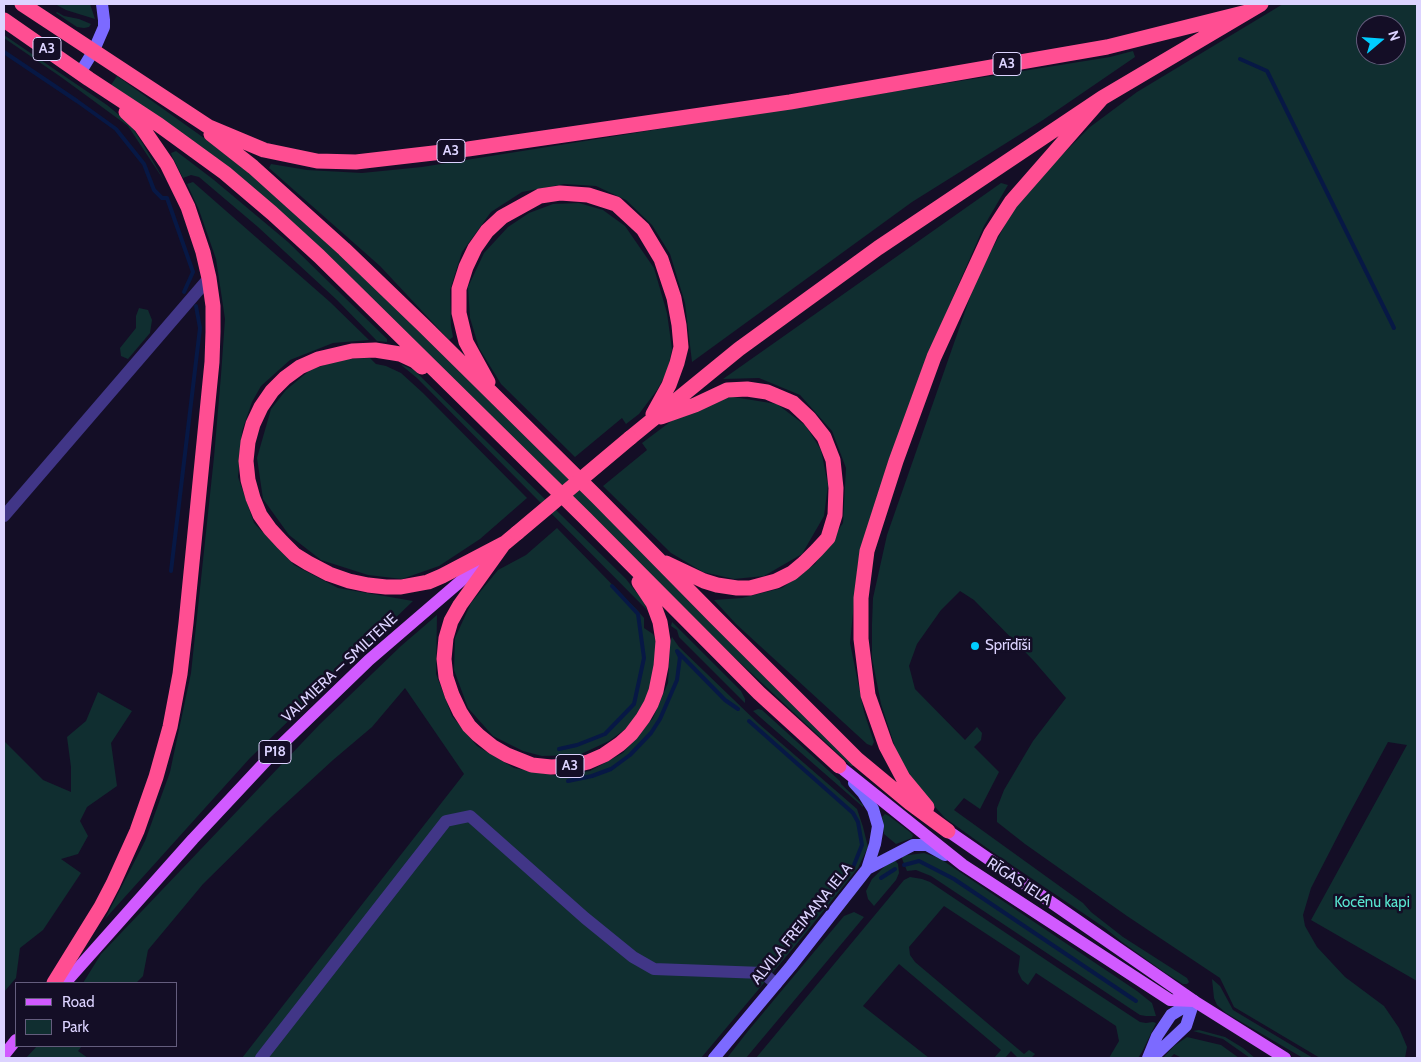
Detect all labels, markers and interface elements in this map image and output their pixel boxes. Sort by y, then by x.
north arrow [1356,15,1406,65]
text: N [1384,28,1404,43]
road number: A3 [33,38,61,61]
road number: A3 [993,52,1021,76]
road number: A3 [437,140,465,162]
street label: VALMIERA — SMILTENE [278,610,402,726]
place label: Sprīdīši [985,637,1031,655]
marker: Sprīdīši [969,640,981,652]
road number: P18 [259,740,291,764]
road number: A3 [556,754,584,778]
street label: RĪGAS IELA [983,855,1055,909]
street label: ALVILA FREIMAŅA IELA [748,860,856,988]
park label: Kocēnu kapi [1334,894,1410,912]
legend [15,982,178,1047]
text: Road [62,993,95,1011]
text: Park [62,1018,89,1036]

